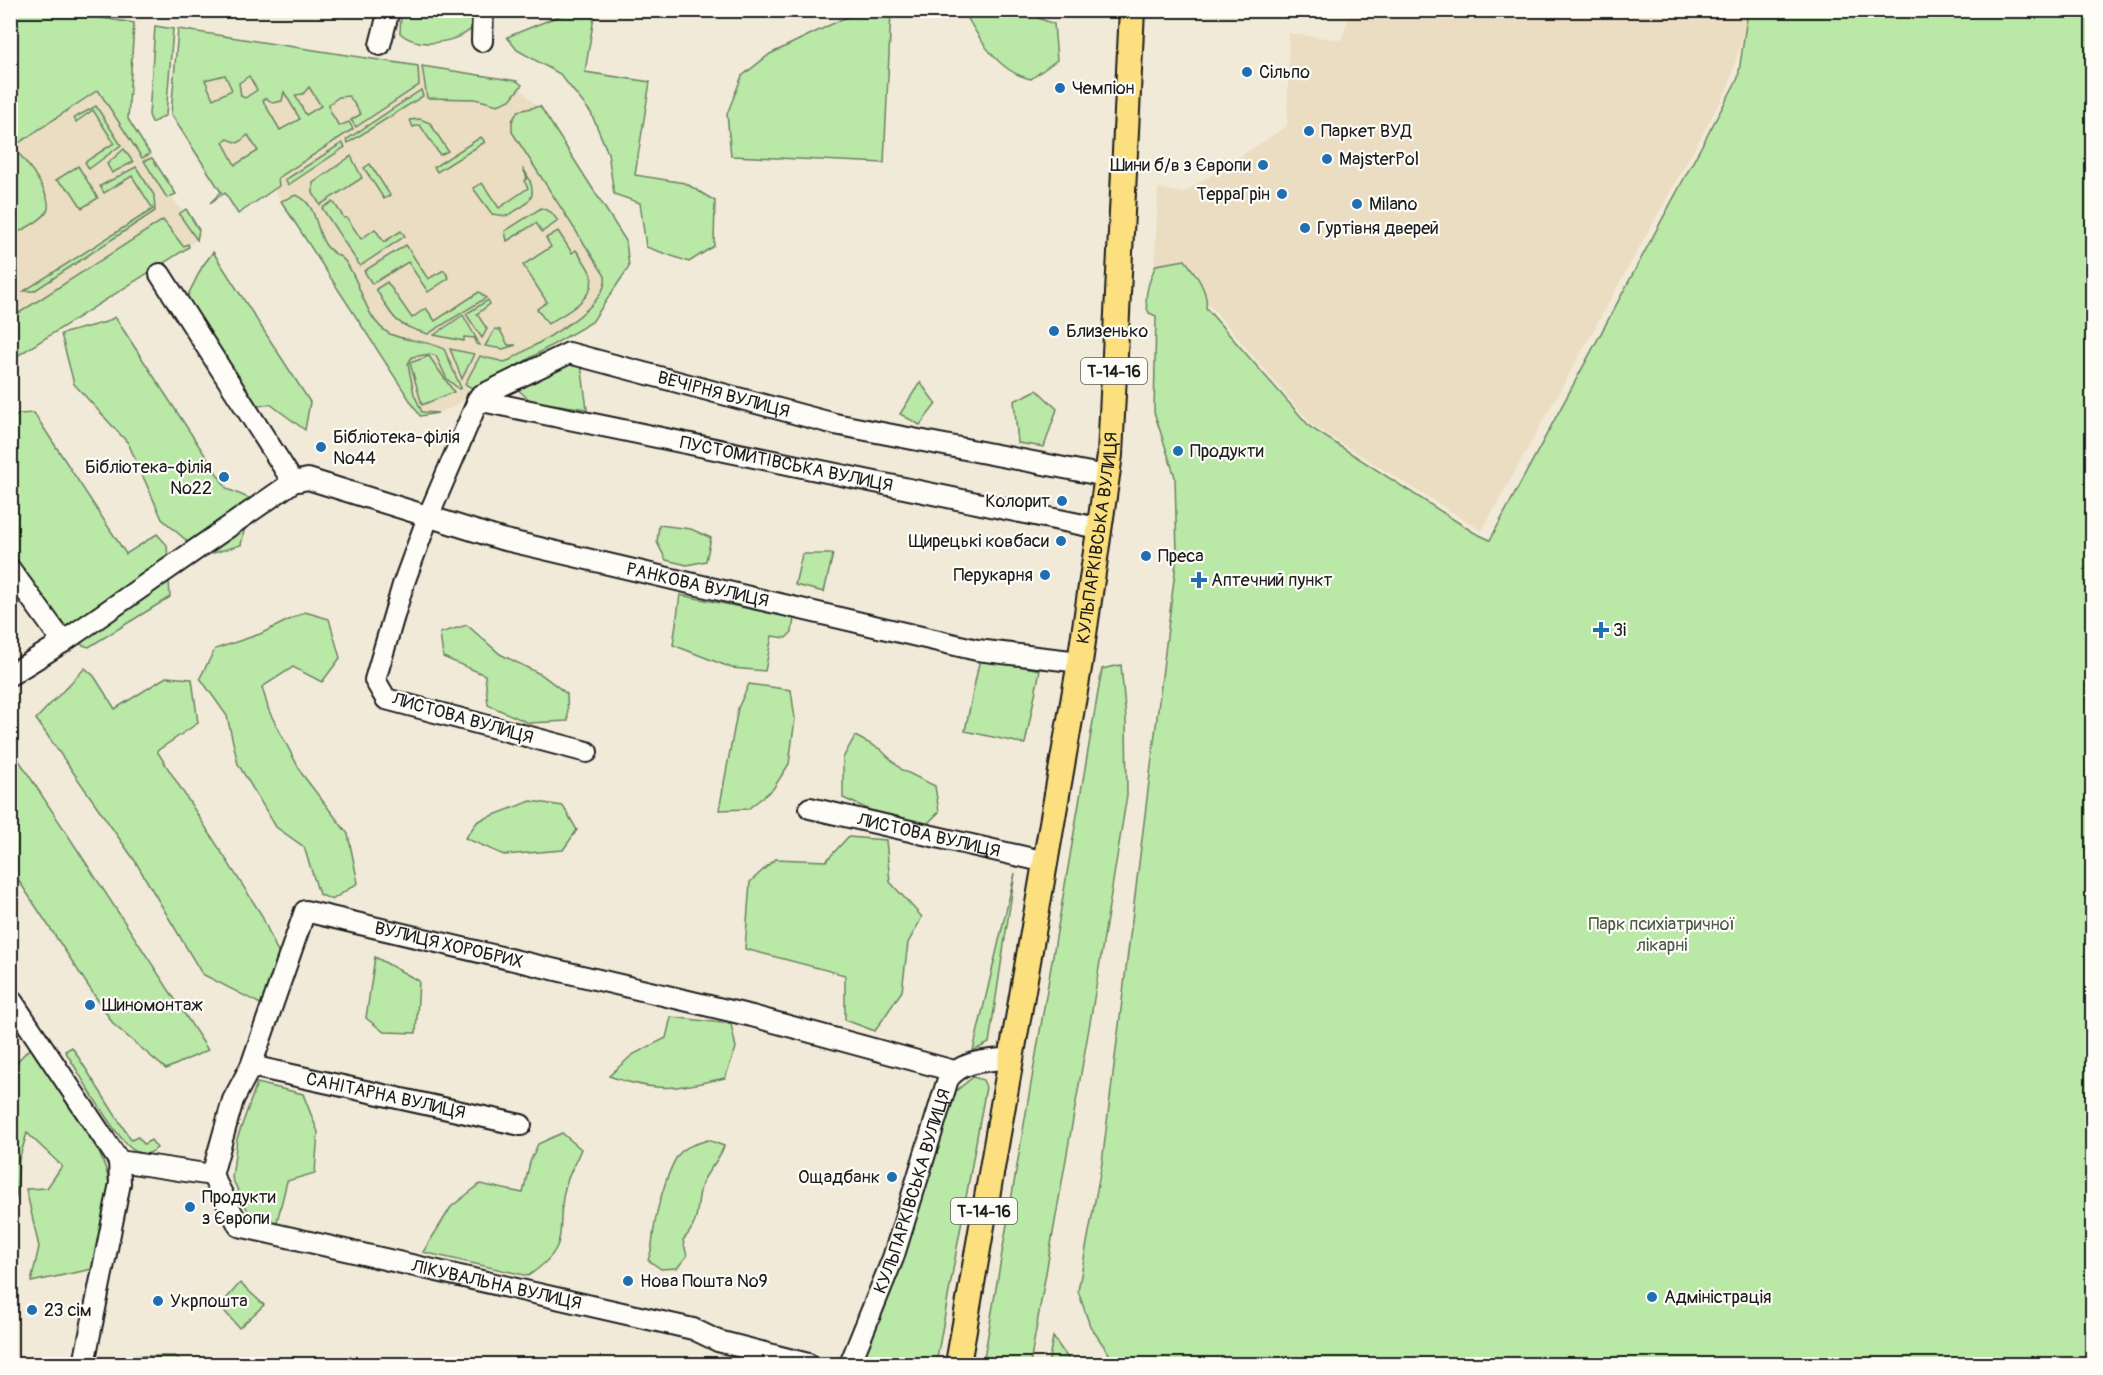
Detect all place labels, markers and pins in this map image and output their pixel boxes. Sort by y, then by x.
place label: Сільпо [1259,61,1310,84]
marker: Сільпо [1240,65,1254,79]
place label: Чемпіон [1072,77,1135,100]
marker: Чемпіон [1053,81,1067,95]
place label: Паркет ВУД [1321,120,1412,143]
marker: Паркет ВУД [1302,124,1316,138]
place label: MajsterPol [1339,148,1419,171]
marker: MajsterPol [1320,152,1334,166]
place label: Шини б/в з Європи [1110,154,1251,177]
marker: Шини б/в з Європи [1256,158,1270,172]
place label: ТерраГрін [1196,183,1270,206]
marker: ТерраГрін [1275,187,1289,201]
place label: Milano [1369,193,1418,216]
marker: Milano [1350,197,1364,211]
place label: Гуртівня дверей [1317,217,1439,240]
marker: Гуртівня дверей [1298,221,1312,235]
place label: Близенько [1066,320,1148,343]
marker: Близенько [1047,324,1061,338]
place label: Бібліотека-філія №44 [333,426,460,470]
marker: Бібліотека-філія №44 [314,440,328,454]
place label: Продукти [1190,440,1264,463]
marker: Продукти [1171,444,1185,458]
place label: Бібліотека-філія №22 [85,456,212,500]
marker: Бібліотека-філія №22 [217,470,231,484]
place label: Колорит [985,490,1050,513]
marker: Колорит [1055,494,1069,508]
place label: Щирецькі ковбаси [908,530,1049,553]
marker: Щирецькі ковбаси [1054,534,1068,548]
place label: Преса [1158,545,1204,568]
marker: Преса [1139,549,1153,563]
place label: Перукарня [954,564,1033,587]
marker: Перукарня [1038,568,1052,582]
place label: Аптечний пункт [1211,569,1333,592]
marker: Аптечний пункт [1192,573,1206,587]
place label: 3і [1613,619,1626,642]
marker: 3і [1594,623,1608,637]
place label: Шиномонтаж [102,994,203,1017]
marker: Шиномонтаж [83,998,97,1012]
place label: Ощадбанк [798,1166,880,1189]
marker: Ощадбанк [885,1170,899,1184]
place label: Продукти з Європи [202,1186,276,1230]
marker: Продукти з Європи [183,1200,197,1214]
place label: Нова Пошта №9 [640,1270,768,1293]
marker: Нова Пошта №9 [621,1274,635,1288]
place label: Адміністрація [1664,1286,1771,1309]
place label: Укрпошта [170,1290,248,1313]
marker: Адміністрація [1645,1290,1659,1304]
marker: Укрпошта [151,1294,165,1308]
place label: 23 сім [44,1299,92,1322]
marker: 23 сім [25,1303,39,1317]

